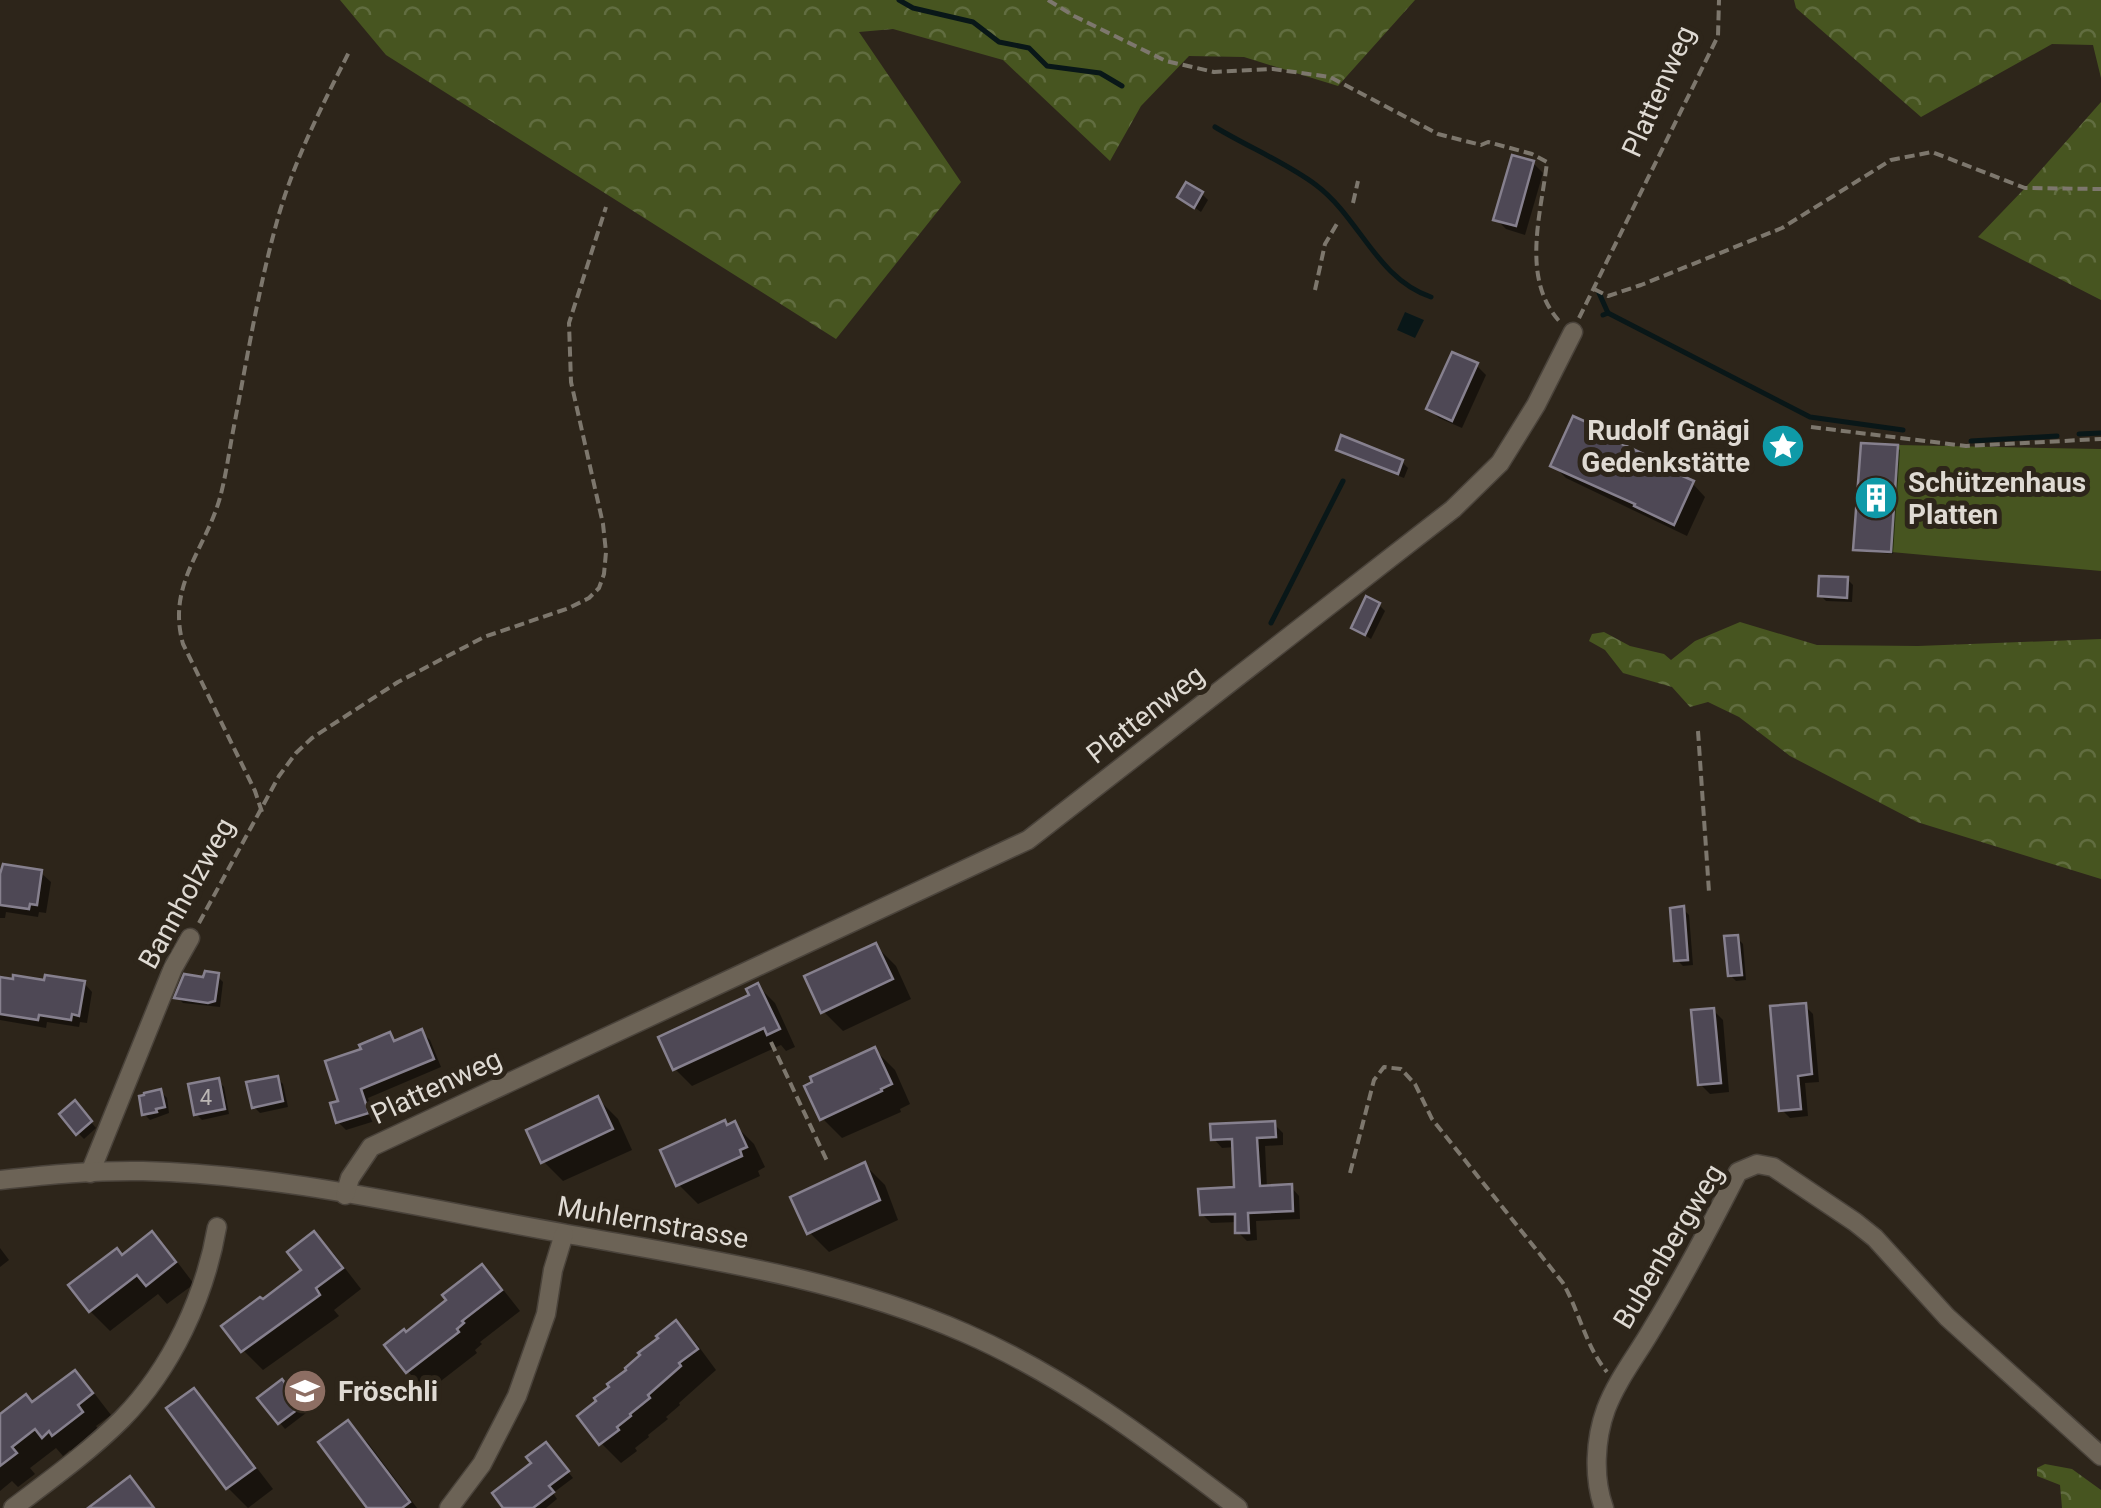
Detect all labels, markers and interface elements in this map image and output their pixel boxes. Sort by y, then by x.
street label: Plattenweg [1615,21,1702,162]
place label: Rudolf Gnägi Gedenkstätte [1581,414,1750,479]
place icon: Rudolf Gnägi Gedenkstätte [1760,423,1806,469]
place label: Schützenhaus Platten [1908,466,2086,531]
building icon: Schützenhaus Platten [1853,475,1899,521]
street label: Plattenweg [1080,658,1211,770]
street label: Bannholzweg [131,812,241,974]
street label: Plattenweg [366,1042,507,1131]
house number: 4 [200,1085,212,1110]
street label: Bubenbergweg [1606,1158,1730,1334]
street label: Muhlernstrasse [555,1189,751,1256]
school or university icon: Fröschli [282,1368,328,1414]
place label: Fröschli [338,1375,438,1408]

